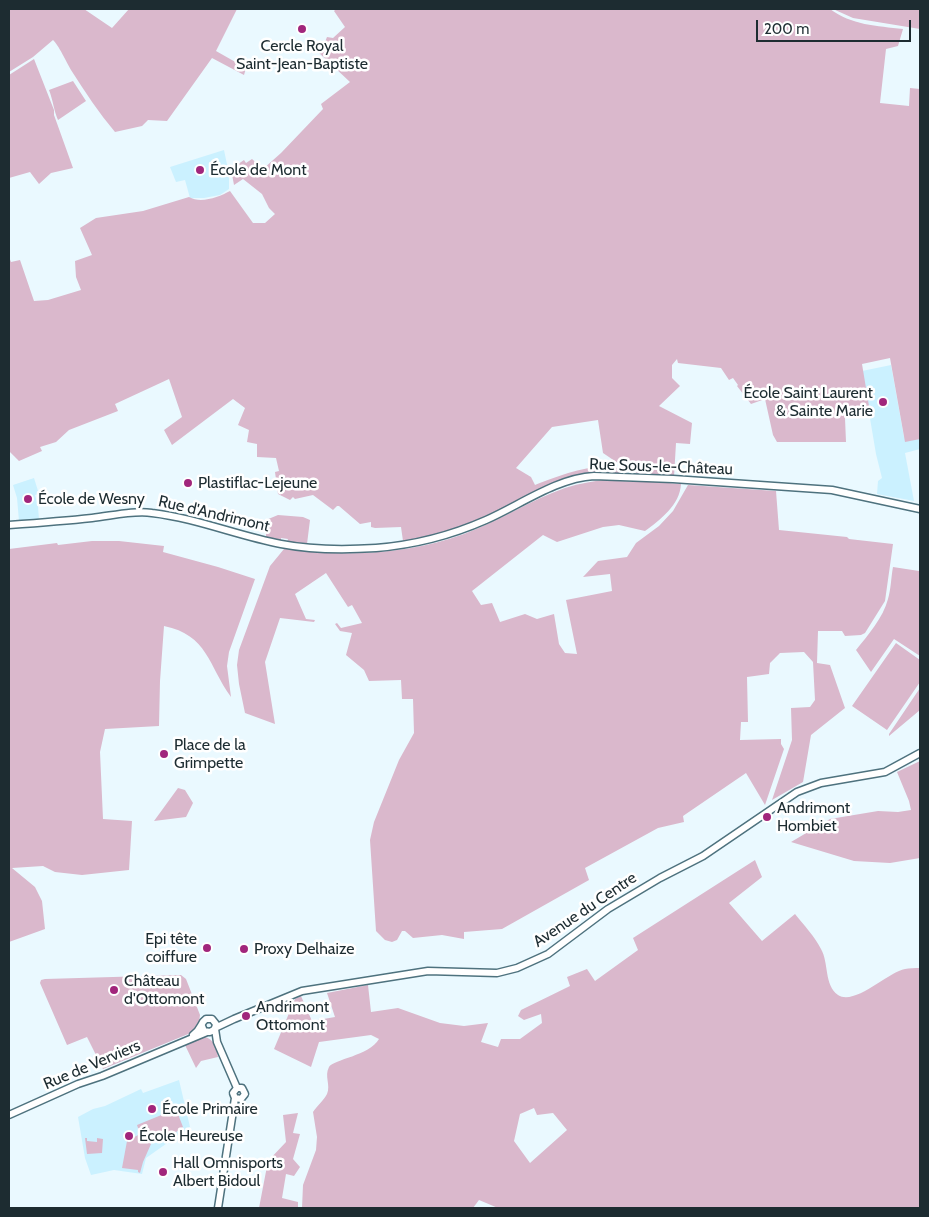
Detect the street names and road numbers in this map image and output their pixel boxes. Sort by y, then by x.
street label: Rue Sous-le-Château [589,455,733,479]
street label: Rue d'Andrimont [156,492,272,536]
street label: Avenue du Centre [530,868,640,952]
street label: Rue de Verviers [41,1036,143,1094]

